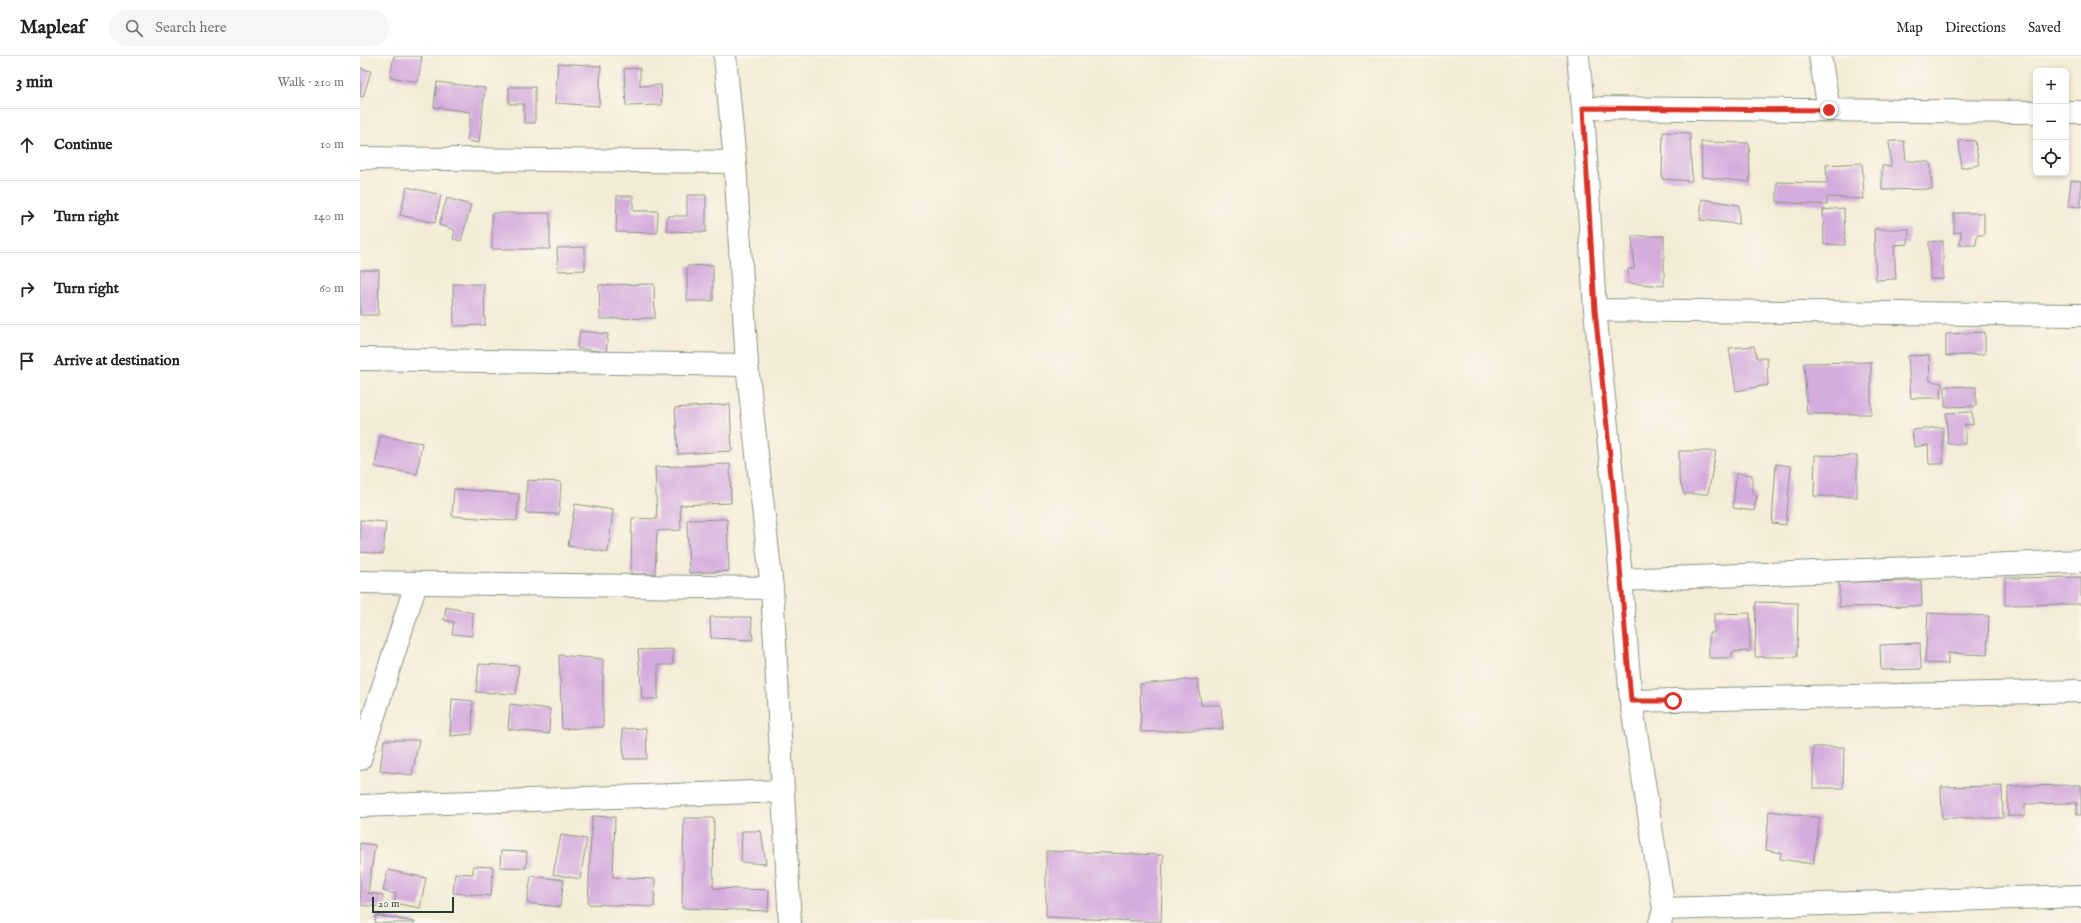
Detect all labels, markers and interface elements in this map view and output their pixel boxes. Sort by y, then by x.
search box [109,10,389,46]
text: Mapleaf [20,16,85,40]
icon: search [123,17,145,39]
text: Search here [155,18,227,37]
text: Map [1896,19,1923,37]
text: Directions [1945,19,2006,37]
text: Saved [2028,19,2061,37]
map controls [2033,68,2069,176]
button: + [2033,68,2069,104]
text: 3 min [16,72,53,93]
text: Walk · 210 m [278,74,344,91]
route end [1820,101,1838,119]
button: − [2033,104,2069,140]
icon: ahead [16,134,38,156]
text: Continue [54,135,112,154]
text: 10 m [320,136,344,153]
button: locate [2033,140,2069,176]
icon: right [16,206,38,228]
text: Turn right [54,207,119,226]
text: 140 m [314,208,344,225]
icon: right [16,278,38,300]
text: Turn right [54,279,119,298]
text: 60 m [319,280,344,297]
icon: arrive [16,350,38,372]
text: Arrive at destination [54,351,180,370]
route start [1664,692,1682,710]
scale bar [372,895,454,914]
text: 20 m [378,897,399,911]

